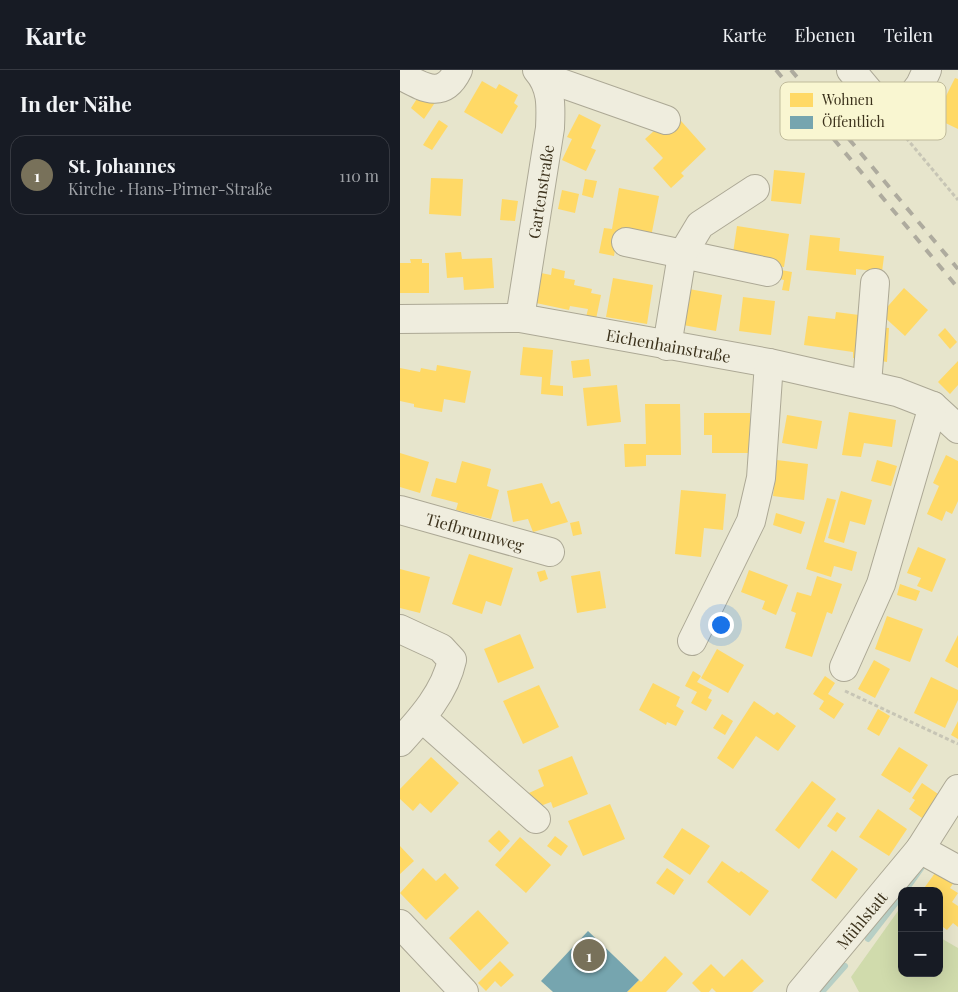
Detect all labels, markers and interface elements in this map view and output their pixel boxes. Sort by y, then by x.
text: Karte [25,19,86,51]
text: Karte [722,23,767,47]
text: Ebenen [795,23,855,47]
text: Teilen [883,23,933,47]
legend [780,82,946,140]
text: In der Nähe [20,89,132,117]
text: Wohnen [821,90,874,109]
text: Öffentlich [822,112,885,131]
street label: Gartenstraße [522,143,558,240]
text: St. Johannes [68,152,176,178]
text: 1 [34,165,40,186]
text: 110 m [339,165,379,186]
text: Kirche · Hans-Pirner-Straße [68,178,272,199]
street label: Eichenhainstraße [605,323,733,366]
street label: Tiefbrunnweg [424,507,527,555]
your location [708,612,734,638]
street label: Mühlstatt [831,886,891,953]
map controls [898,887,943,977]
button: + [898,887,943,932]
button: − [898,932,943,977]
pin: 1 [573,936,605,974]

